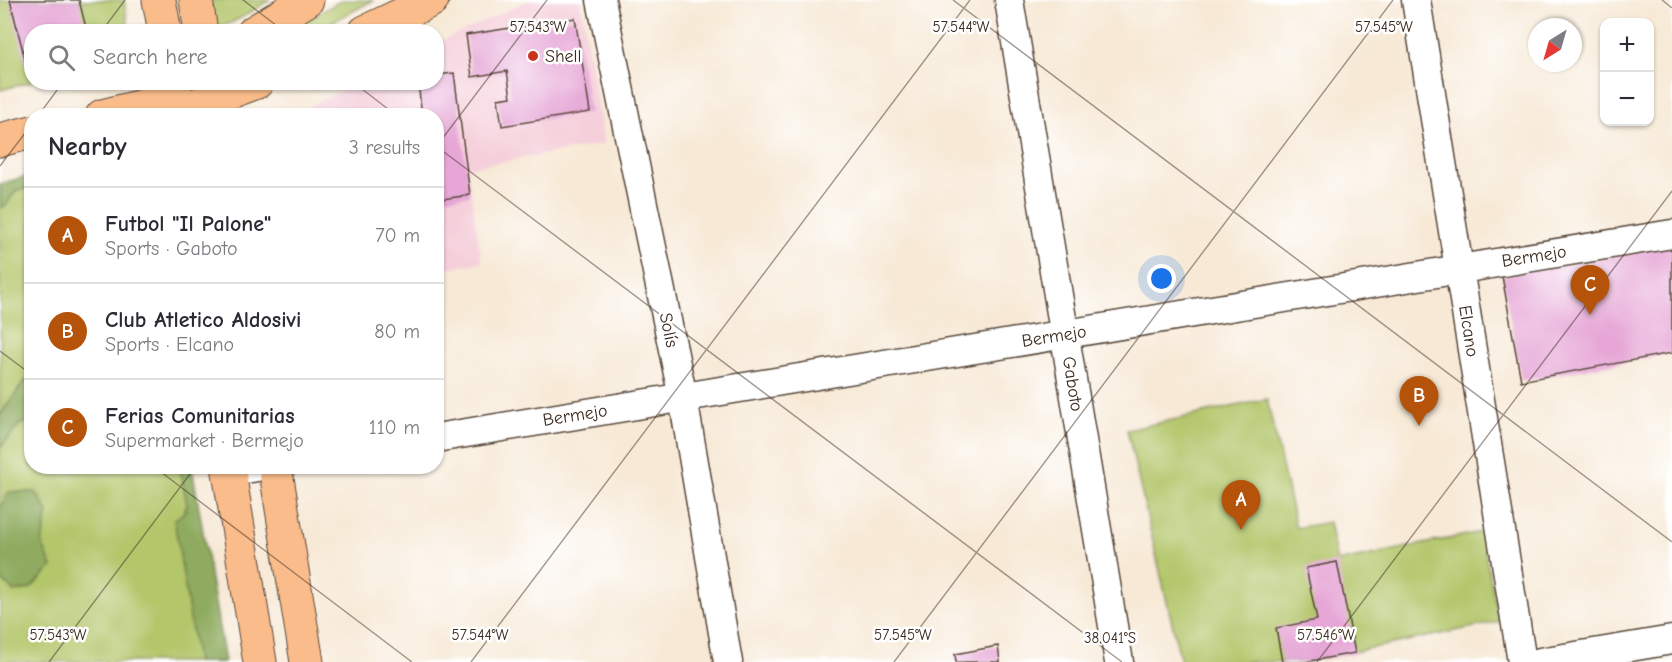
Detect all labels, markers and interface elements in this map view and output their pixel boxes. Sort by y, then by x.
text: 57.543°W [509,18,567,36]
text: 57.544°W [933,18,989,36]
text: 57.545°W [1355,18,1413,36]
north arrow [1528,18,1582,72]
map controls [1600,18,1654,126]
button: + [1600,18,1654,72]
search box [24,24,444,90]
icon: search [45,41,78,74]
text: Search here [93,44,208,70]
place label: Shell [545,46,582,67]
marker: Shell [526,49,540,63]
button: − [1600,72,1654,126]
text: Nearby [48,132,127,162]
text: 3 results [349,136,420,159]
text: Futbol "Il Palone" [105,211,271,237]
text: A [62,224,73,247]
text: 70 m [375,224,420,247]
text: Sports · Gaboto [105,237,238,260]
street label: Bermejo [1500,241,1568,272]
your location [1147,264,1176,293]
pin: C [1570,266,1610,315]
street label: Elcano [1454,304,1483,359]
text: Club Atletico Aldosivi [105,307,301,333]
street label: Solís [655,311,682,349]
text: B [61,320,74,343]
text: 80 m [374,320,420,343]
street label: Bermejo [1020,321,1088,352]
text: Sports · Elcano [105,333,234,356]
street label: Gaboto [1058,355,1087,413]
pin: B [1400,376,1438,426]
street label: Bermejo [541,400,609,431]
text: Ferias Comunitarias [105,403,295,429]
text: C [61,416,74,439]
text: 110 m [369,416,420,439]
text: Supermarket · Bermejo [105,429,304,452]
pin: A [1222,480,1260,530]
text: 57.543°W [29,626,87,644]
text: 57.544°W [452,626,508,644]
text: 57.545°W [874,626,932,644]
text: 57.546°W [1297,626,1355,644]
text: 38.041°S [1084,629,1136,647]

